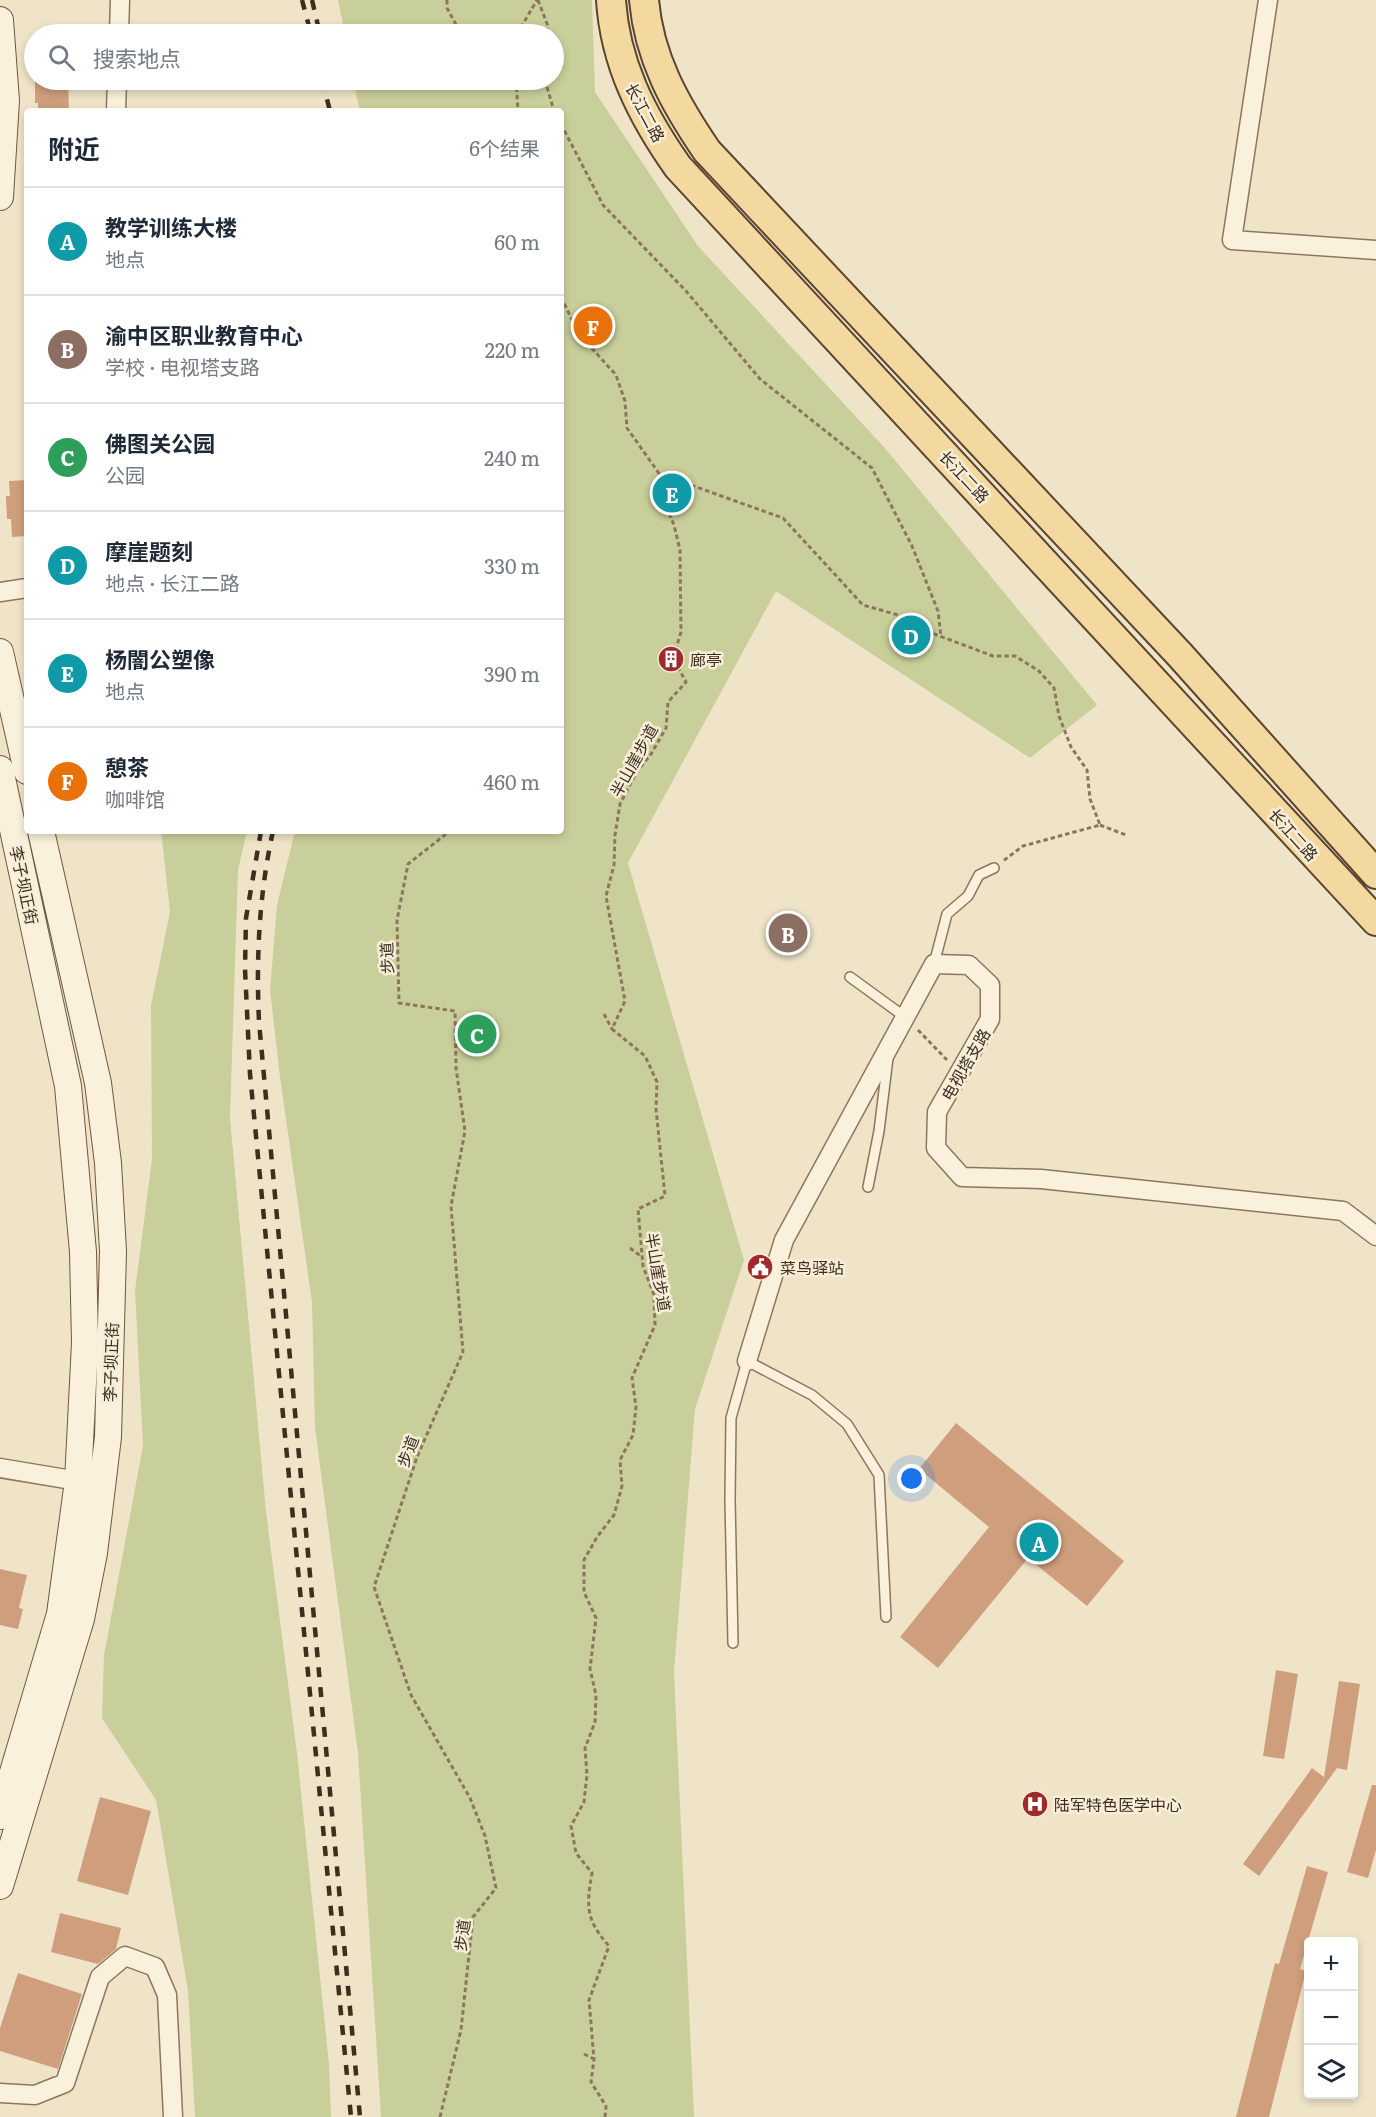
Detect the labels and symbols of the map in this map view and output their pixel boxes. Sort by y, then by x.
street label: 长江二路 [620,78,672,146]
pin: F [574,304,612,348]
street label: 长江二路 [934,444,996,508]
pin: E [652,470,692,516]
pin: D [892,612,930,658]
building icon: 廊亭 [656,644,686,674]
place label: 廊亭 [690,647,722,671]
street label: 半山崖步道 [603,719,663,801]
street label: 长江二路 [1264,802,1324,866]
street label: 李子坝正街 [5,843,45,927]
pin: B [768,910,808,956]
street label: 步道 [373,942,399,974]
pin: C [458,1012,496,1056]
street label: 电视塔支路 [935,1023,995,1105]
street label: 半山崖步道 [640,1231,678,1313]
public building icon: 菜鸟驿站 [745,1252,775,1282]
place label: 菜鸟驿站 [780,1255,844,1279]
street label: 李子坝正街 [97,1322,123,1402]
street label: 步道 [390,1432,424,1470]
your location [897,1464,926,1493]
pin: A [1020,1520,1058,1564]
hospital icon: 陆军特色医学中心 [1020,1789,1050,1819]
place label: 陆军特色医学中心 [1054,1792,1182,1816]
street label: 步道 [447,1917,475,1953]

